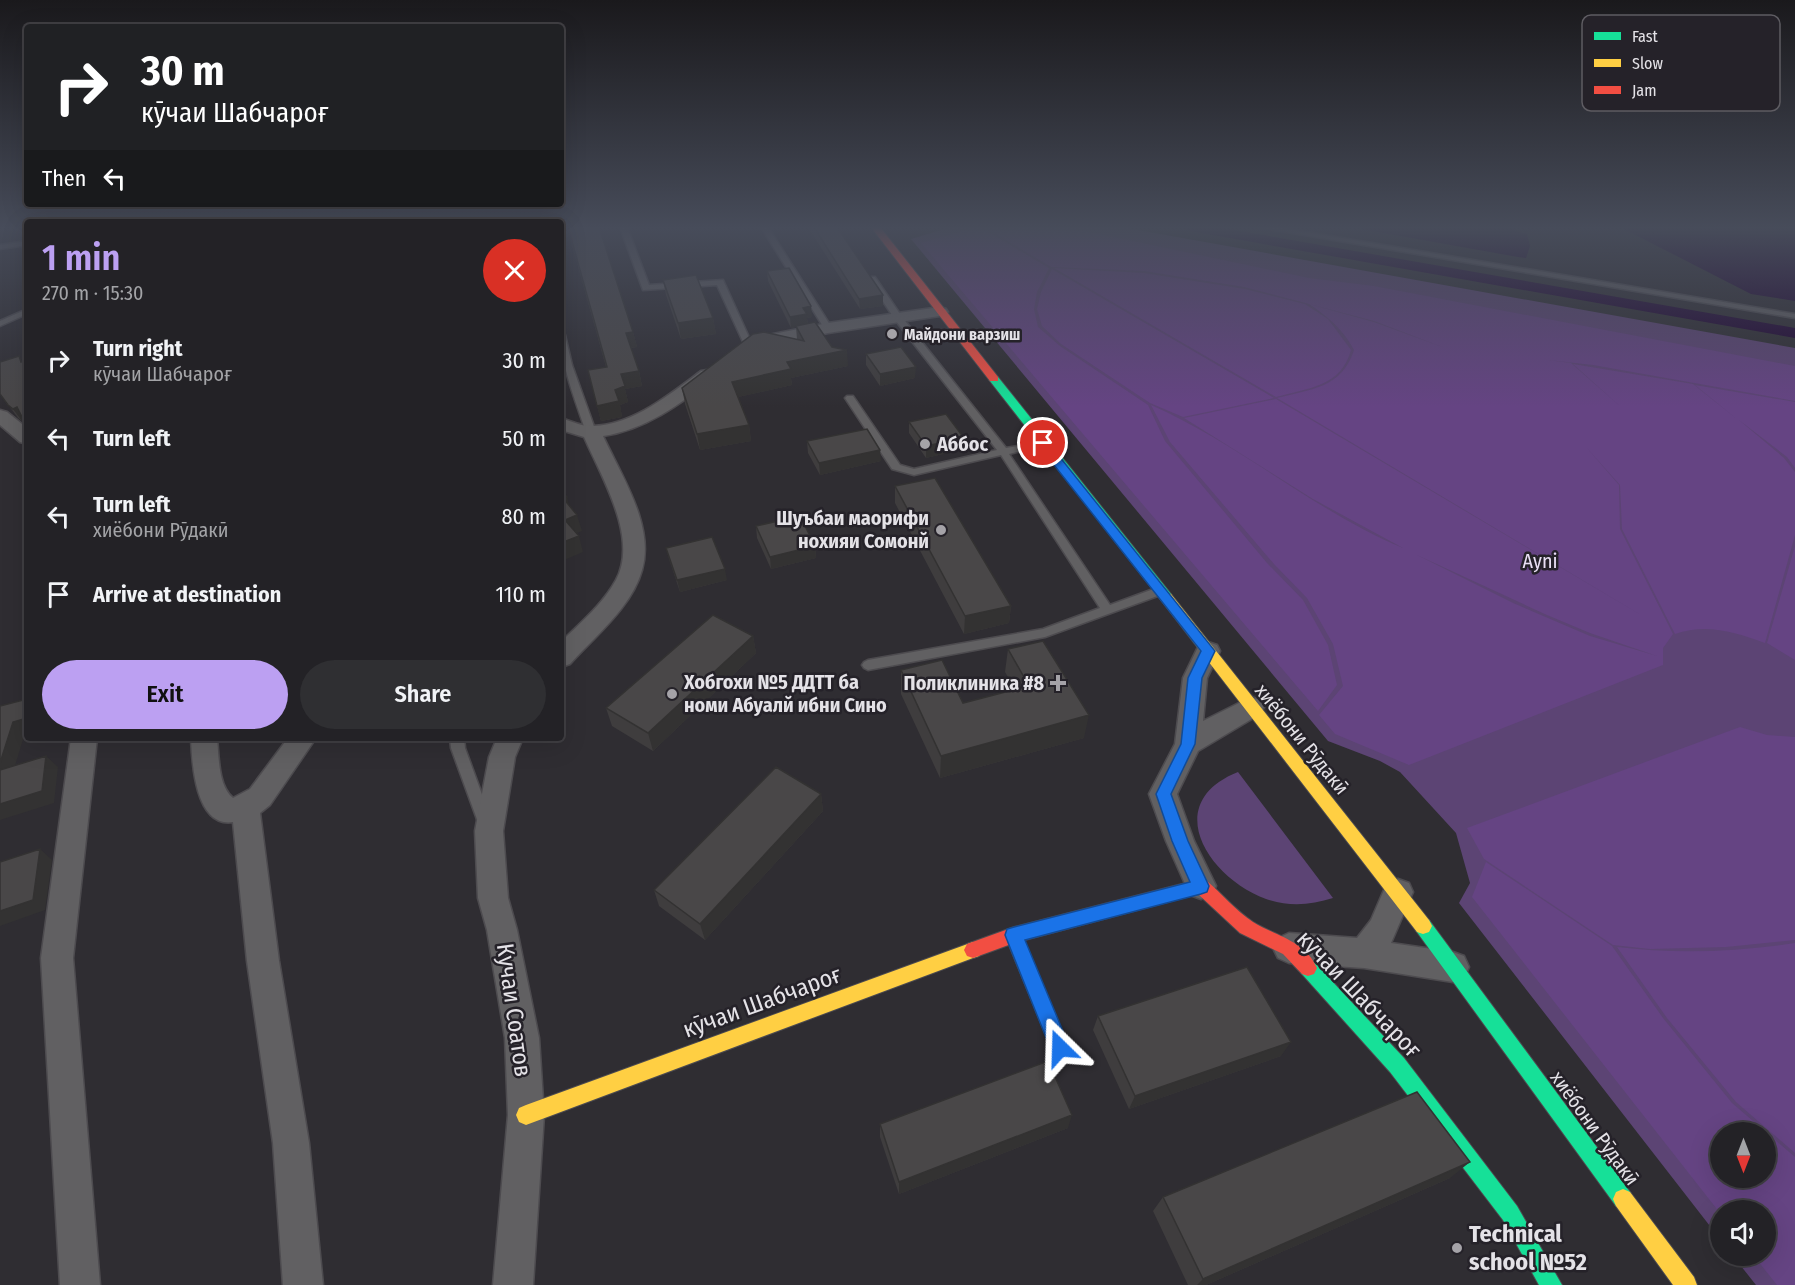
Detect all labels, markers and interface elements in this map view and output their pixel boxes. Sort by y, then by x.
legend [1582,15,1780,111]
text: Fast [1632,27,1659,46]
text: 30 m [141,46,225,96]
icon: right [42,48,120,126]
text: Slow [1632,54,1663,73]
text: Jam [1632,81,1657,100]
text: кӯчаи Шабчароғ [141,97,328,129]
icon: left [98,162,131,195]
text: Then [42,165,86,192]
text: 1 min [42,236,120,280]
button: close [483,239,546,302]
text: 270 m · 15:30 [42,281,144,305]
place label: Майдони варзиш [904,325,1020,344]
marker: Майдони варзиш [885,327,899,341]
text: Turn right [93,335,182,362]
icon: right [42,344,75,377]
text: 30 m [503,347,546,374]
text: кӯчаи Шабчароғ [93,362,232,386]
pin [1017,417,1068,468]
icon: left [42,422,75,455]
text: Turn left [93,425,171,452]
text: 50 m [502,425,546,452]
icon: arrive [1026,426,1059,459]
place label: Аббос [936,432,989,456]
marker: Аббос [918,437,932,451]
text: Turn left [93,491,171,518]
icon: left [42,500,75,533]
text: 80 m [501,503,546,530]
place label: Шуъбаи маорифи нохияи Сомонй [776,506,929,553]
text: хиёбони Рӯдакӣ [93,518,228,542]
marker: Шуъбаи маорифи нохияи Сомонй [934,523,948,537]
park label: Ayni [1522,549,1558,573]
icon: arrive [42,578,75,611]
text: Arrive at destination [93,581,281,608]
text: 110 m [496,581,546,608]
button: Exit [42,660,288,729]
button: Share [300,660,546,729]
place label: Хобгохи №5 ДДТТ ба номи Абуалй ибни Сино [683,670,887,717]
place label: Поликлиника #8 [904,671,1044,695]
marker: Поликлиника #8 [1049,674,1067,692]
street label: хиёбони Рӯдакӣ [1250,679,1354,799]
marker: Хобгохи №5 ДДТТ ба номи Абуалй ибни Сино [665,687,679,701]
street label: кӯчаи Шабчароғ [1291,924,1427,1064]
street label: Кучаи Соатов [491,941,537,1079]
street label: кӯчаи Шабчароғ [679,960,846,1044]
position arrow [1028,1016,1092,1080]
street label: хиёбони Рӯдакӣ [1545,1066,1645,1190]
north arrow [1710,1122,1776,1188]
map controls [1710,1122,1776,1266]
button: sound [1710,1200,1776,1266]
place label: Technical school №52 [1469,1220,1587,1276]
marker: Technical school №52 [1450,1241,1464,1255]

